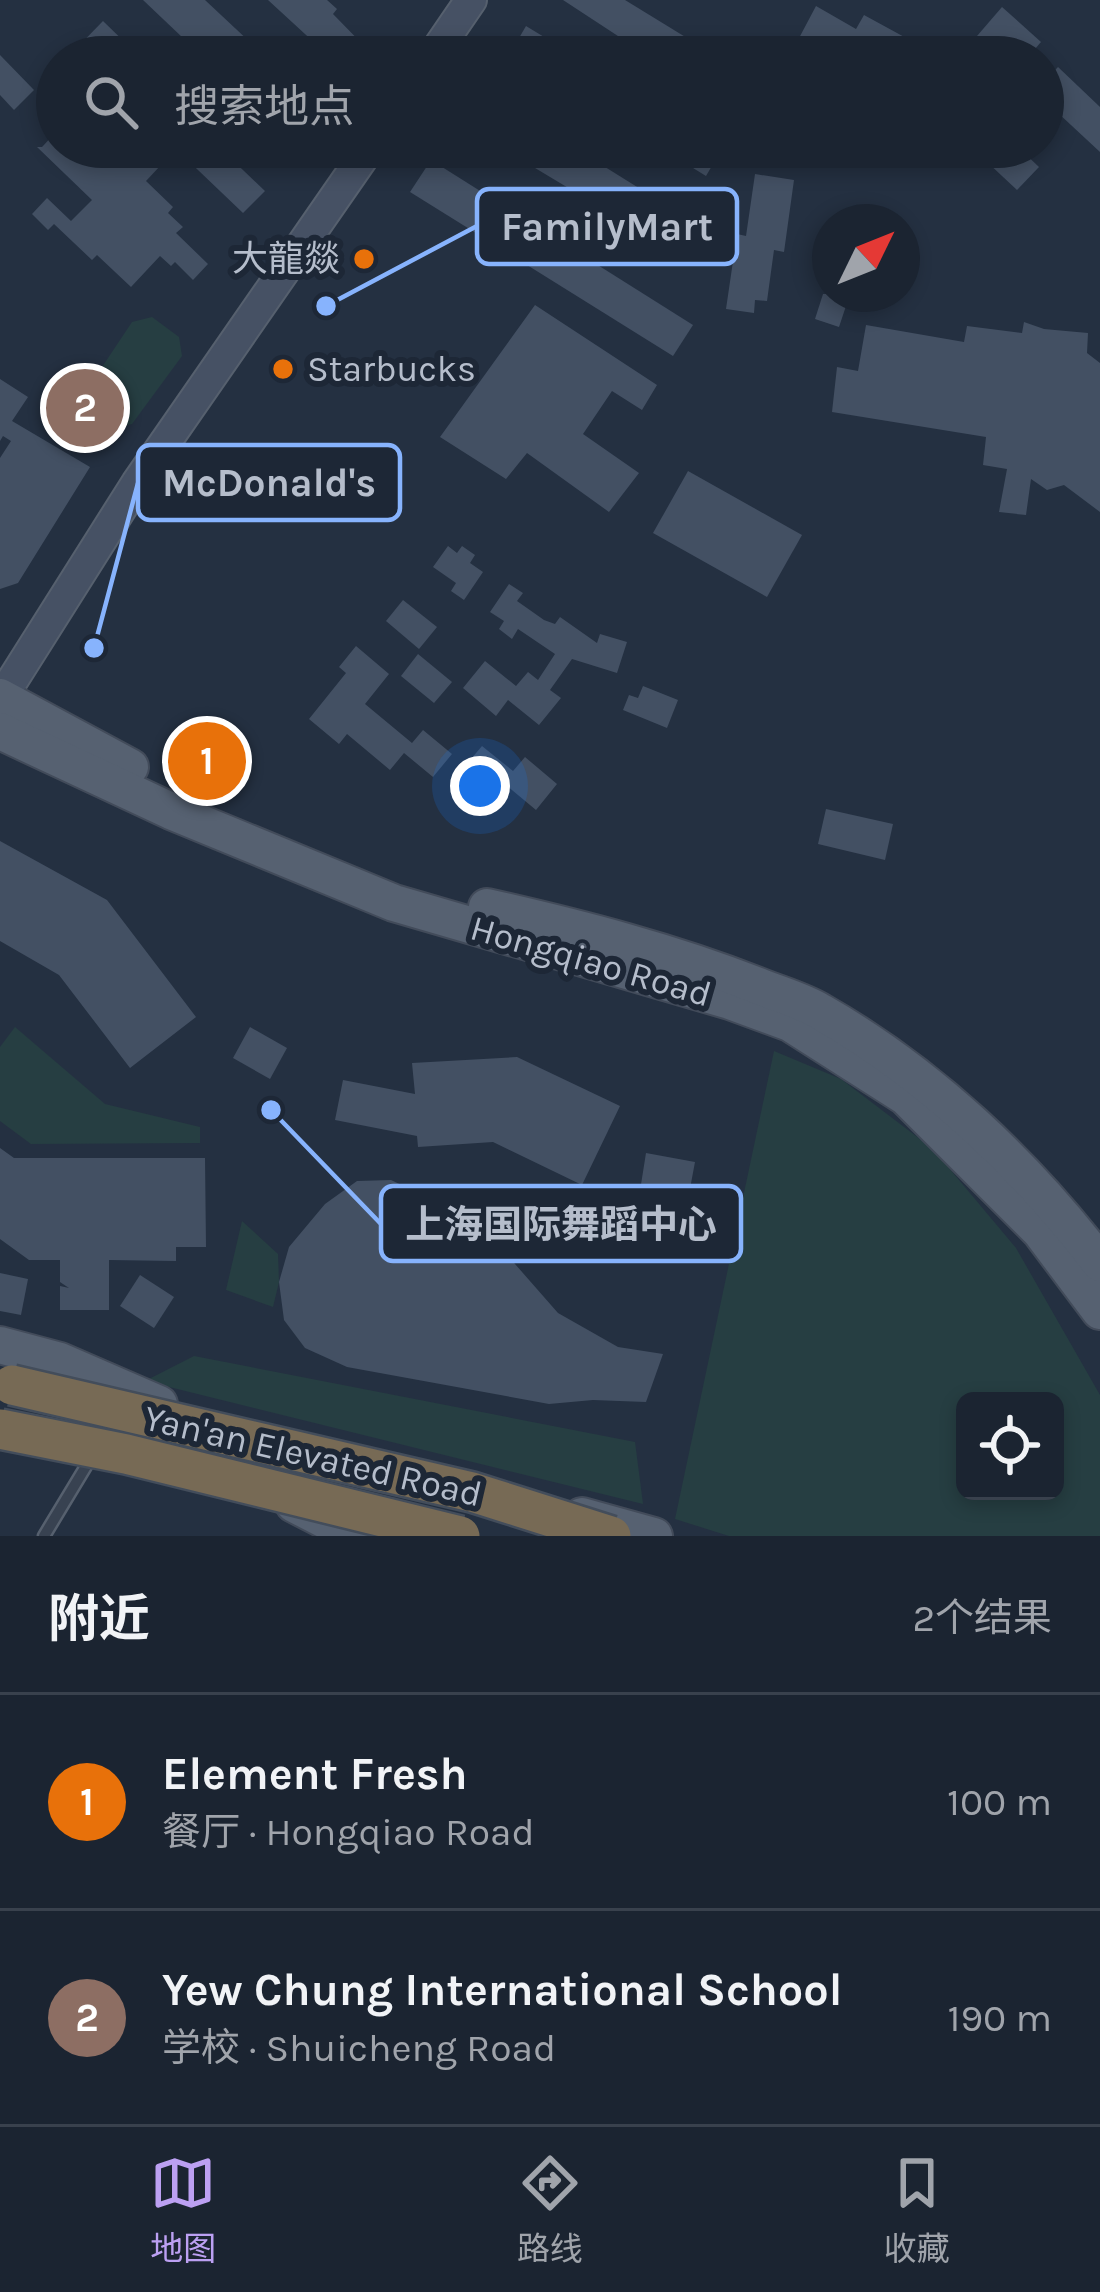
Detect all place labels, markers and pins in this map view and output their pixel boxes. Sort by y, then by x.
callout: FamilyMart [477,189,737,264]
place label: 大龍燚 [232,238,340,280]
marker: 大龍燚 [351,246,377,272]
place label: Starbucks [307,348,476,390]
marker: Starbucks [270,356,296,382]
pin: 2 [46,363,124,453]
callout: McDonald's [138,445,400,520]
pin: 1 [168,716,246,806]
callout: 上海国际舞蹈中心 [381,1186,741,1261]

